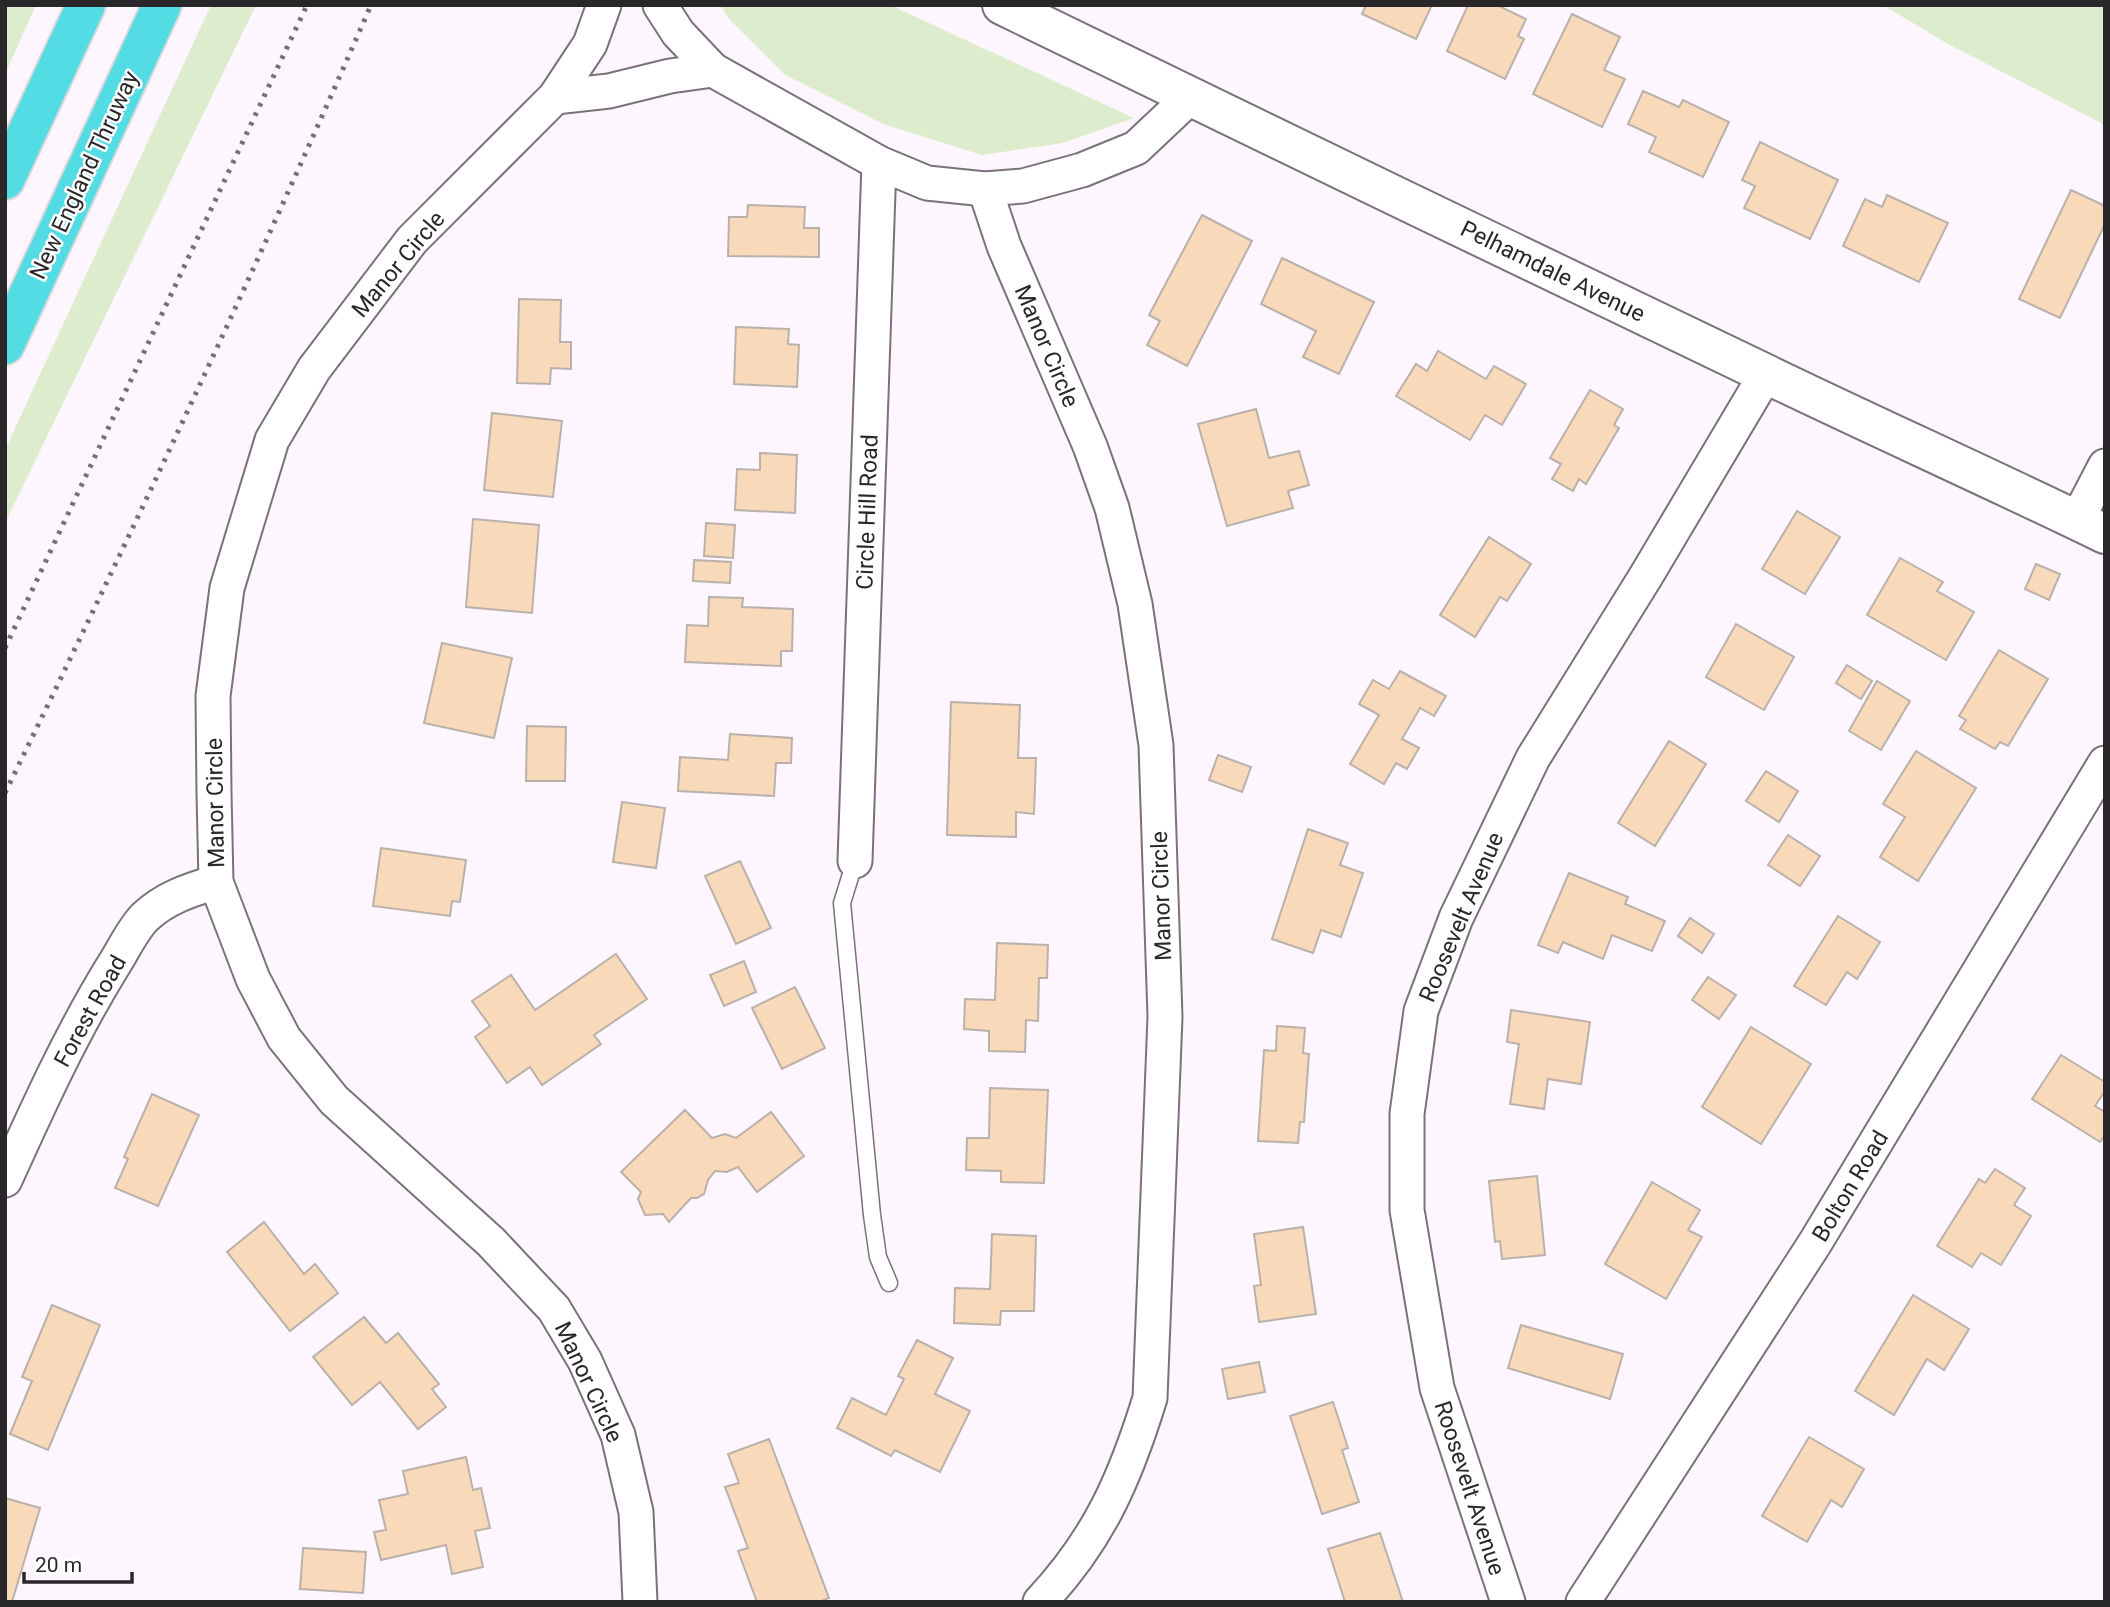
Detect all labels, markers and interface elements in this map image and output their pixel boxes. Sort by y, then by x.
street label: New England Thruway [24,67,145,284]
street label: Manor Circle [346,206,450,323]
street label: Pelhamdale Avenue [1456,215,1649,328]
street label: Manor Circle [1009,281,1084,411]
street label: Circle Hill Road [851,434,884,590]
street label: Manor Circle [201,738,230,868]
street label: Roosevelt Avenue [1414,828,1509,1006]
street label: Manor Circle [1146,831,1177,961]
street label: Forest Road [49,951,132,1072]
street label: Bolton Road [1807,1126,1894,1247]
street label: Manor Circle [549,1318,628,1447]
street label: Roosevelt Avenue [1429,1398,1510,1579]
scale bar [24,1540,133,1584]
text: 20 m [35,1553,82,1577]

